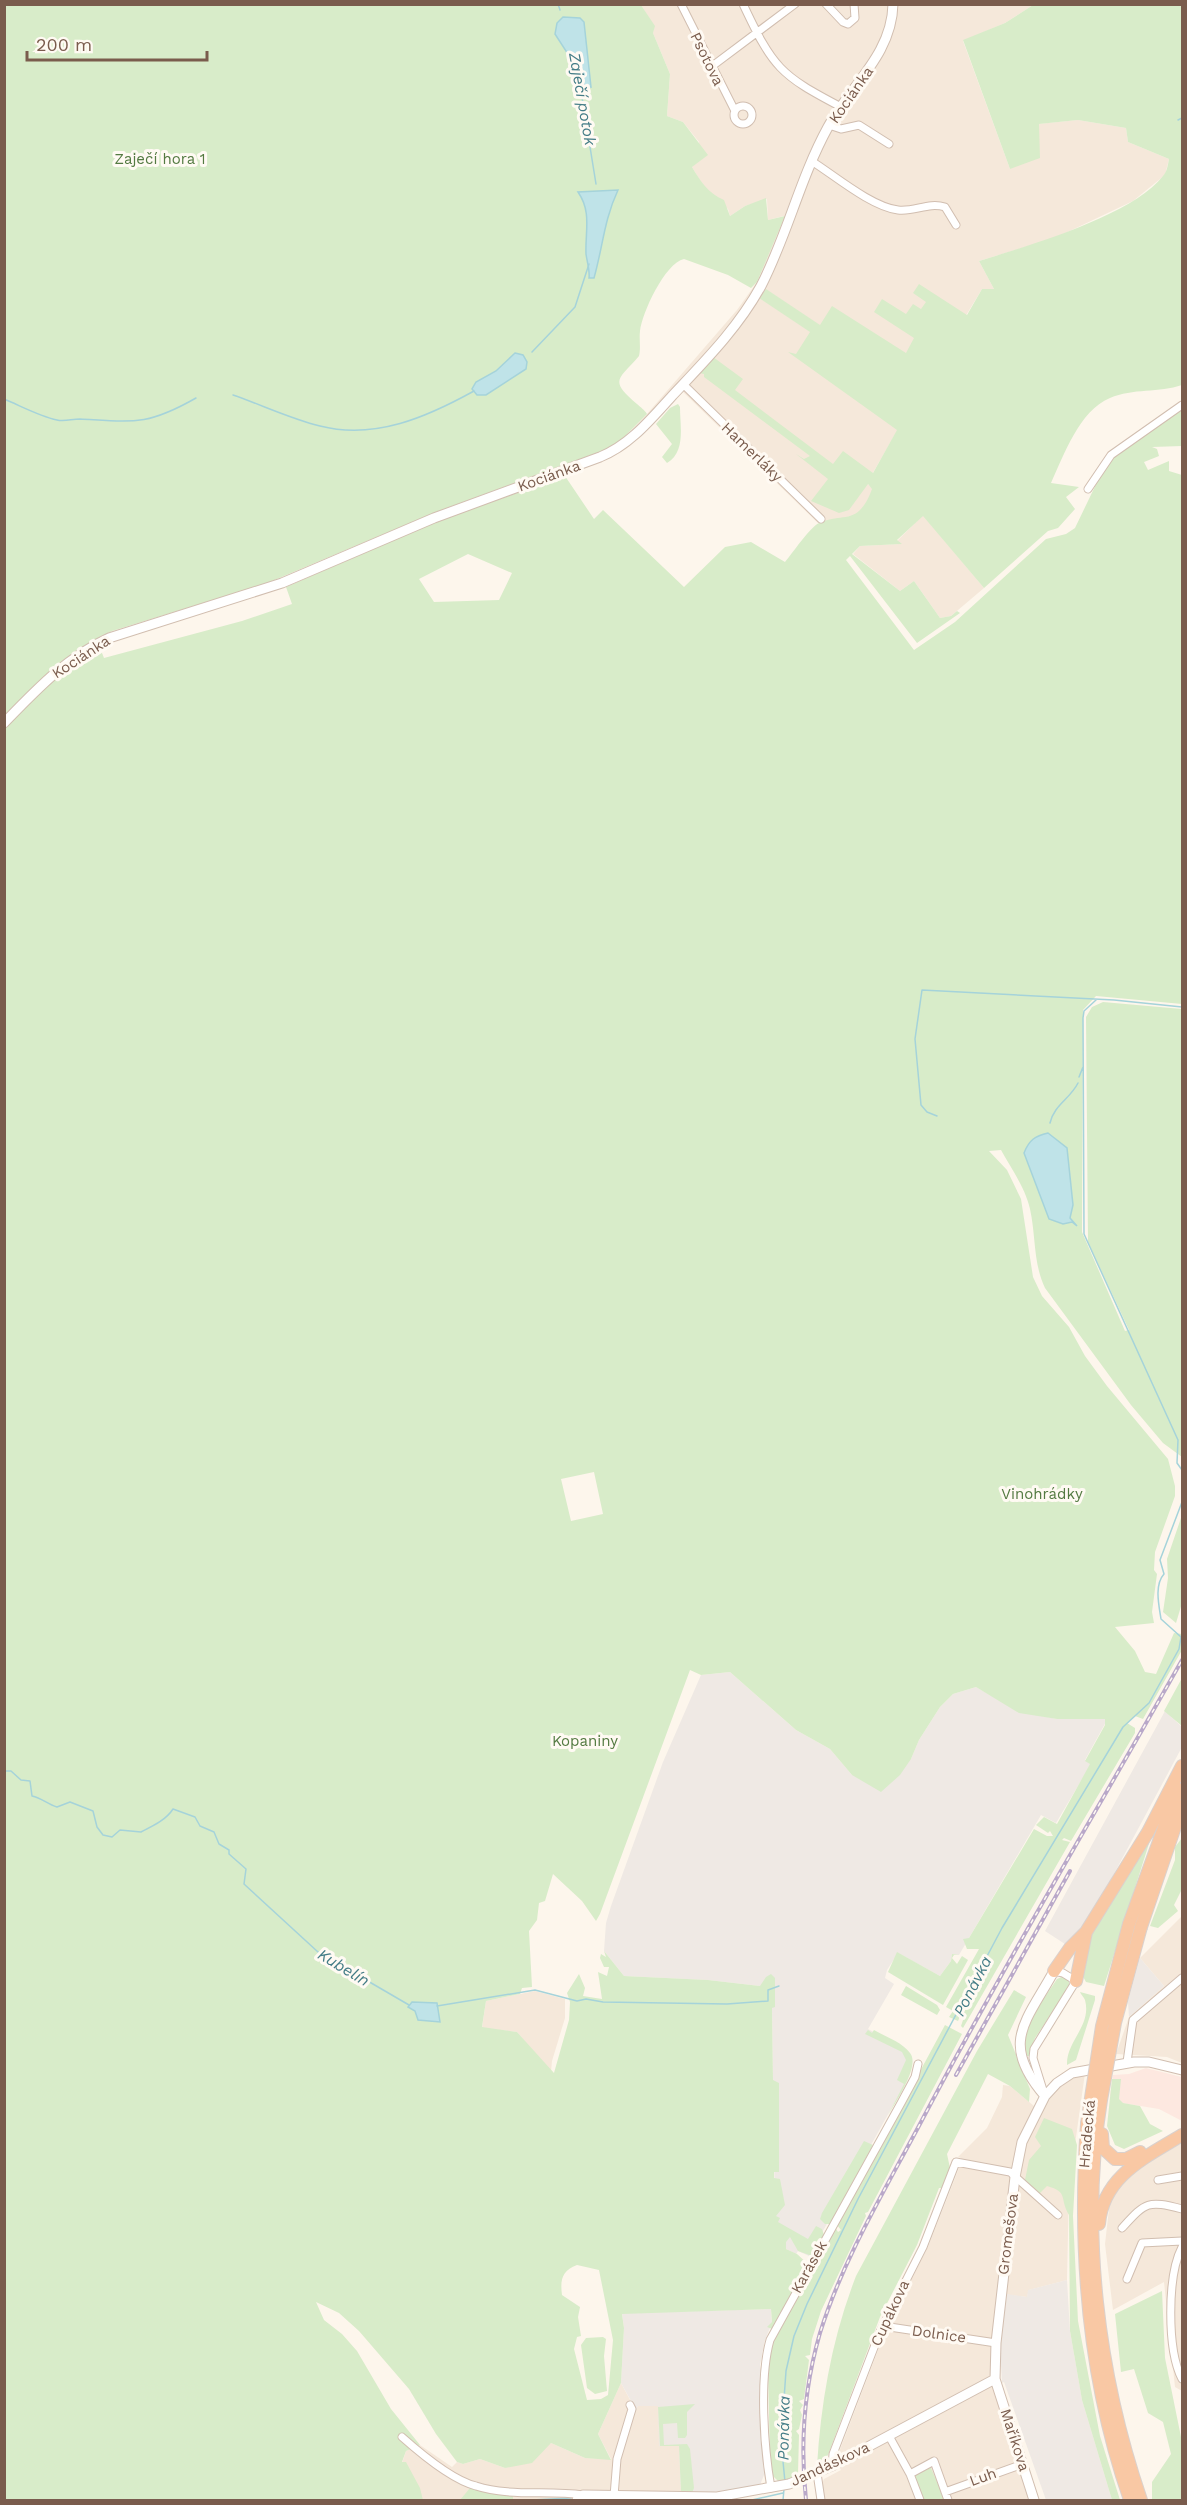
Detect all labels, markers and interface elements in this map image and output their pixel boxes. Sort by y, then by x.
scale bar [27,24,207,62]
street label: Psotova [686,29,728,89]
text: 200 m [36,34,92,55]
water label: Zaječí potok [565,50,600,148]
street label: Kociánka [825,63,877,127]
park label: Zaječí hora 1 [114,150,206,168]
street label: Hamerláky [718,418,786,486]
street label: Kociánka [515,456,583,496]
street label: Kociánka [49,631,114,682]
park label: Vinohrádky [1001,1485,1083,1503]
park label: Kopaniny [552,1732,618,1750]
water label: Kubelín [314,1945,373,1990]
water label: Ponávka [949,1953,996,2019]
street label: Hradecká [1075,2099,1099,2169]
street label: Gromešova [994,2192,1022,2276]
street label: Karásek [787,2237,831,2297]
street label: Cupákova [867,2277,913,2349]
street label: Dolnice [911,2321,967,2347]
water label: Ponávka [773,2395,794,2460]
street label: Maříkova [996,2406,1034,2474]
street label: Jandáskova [788,2438,873,2490]
street label: Luh [967,2464,999,2490]

